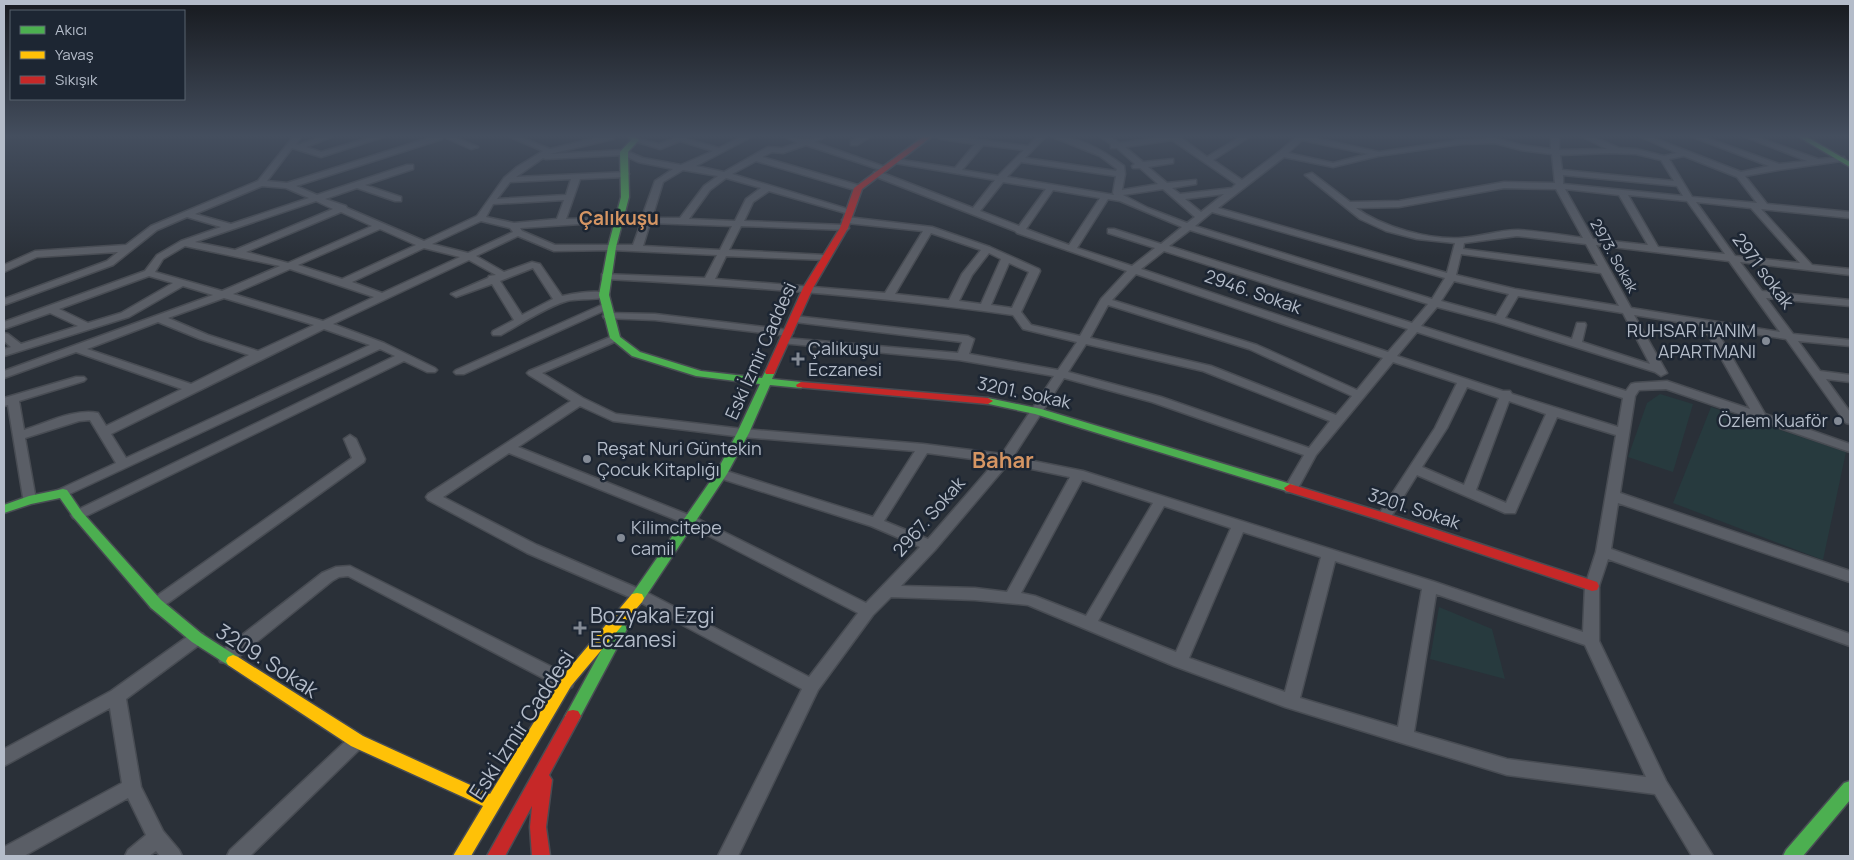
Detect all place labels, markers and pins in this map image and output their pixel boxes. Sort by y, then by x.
place label: RUHSAR HANIM APARTMANI [1627,318,1756,363]
marker: RUHSAR HANIM APARTMANI [1760,335,1772,347]
place label: Çalıkuşu Eczanesi [808,336,882,381]
marker: Çalıkuşu Eczanesi [792,353,804,365]
place label: Özlem Kuaför [1718,408,1829,432]
marker: Özlem Kuaför [1832,415,1844,427]
place label: Reşat Nuri Güntekin Çocuk Kitaplığı [597,436,762,481]
marker: Reşat Nuri Güntekin Çocuk Kitaplığı [581,453,593,465]
place label: Kilimcitepe camii [631,515,722,560]
marker: Kilimcitepe camii [615,532,627,544]
place label: Bozyaka Ezgi Eczanesi [590,601,715,653]
marker: Bozyaka Ezgi Eczanesi [574,622,586,634]

